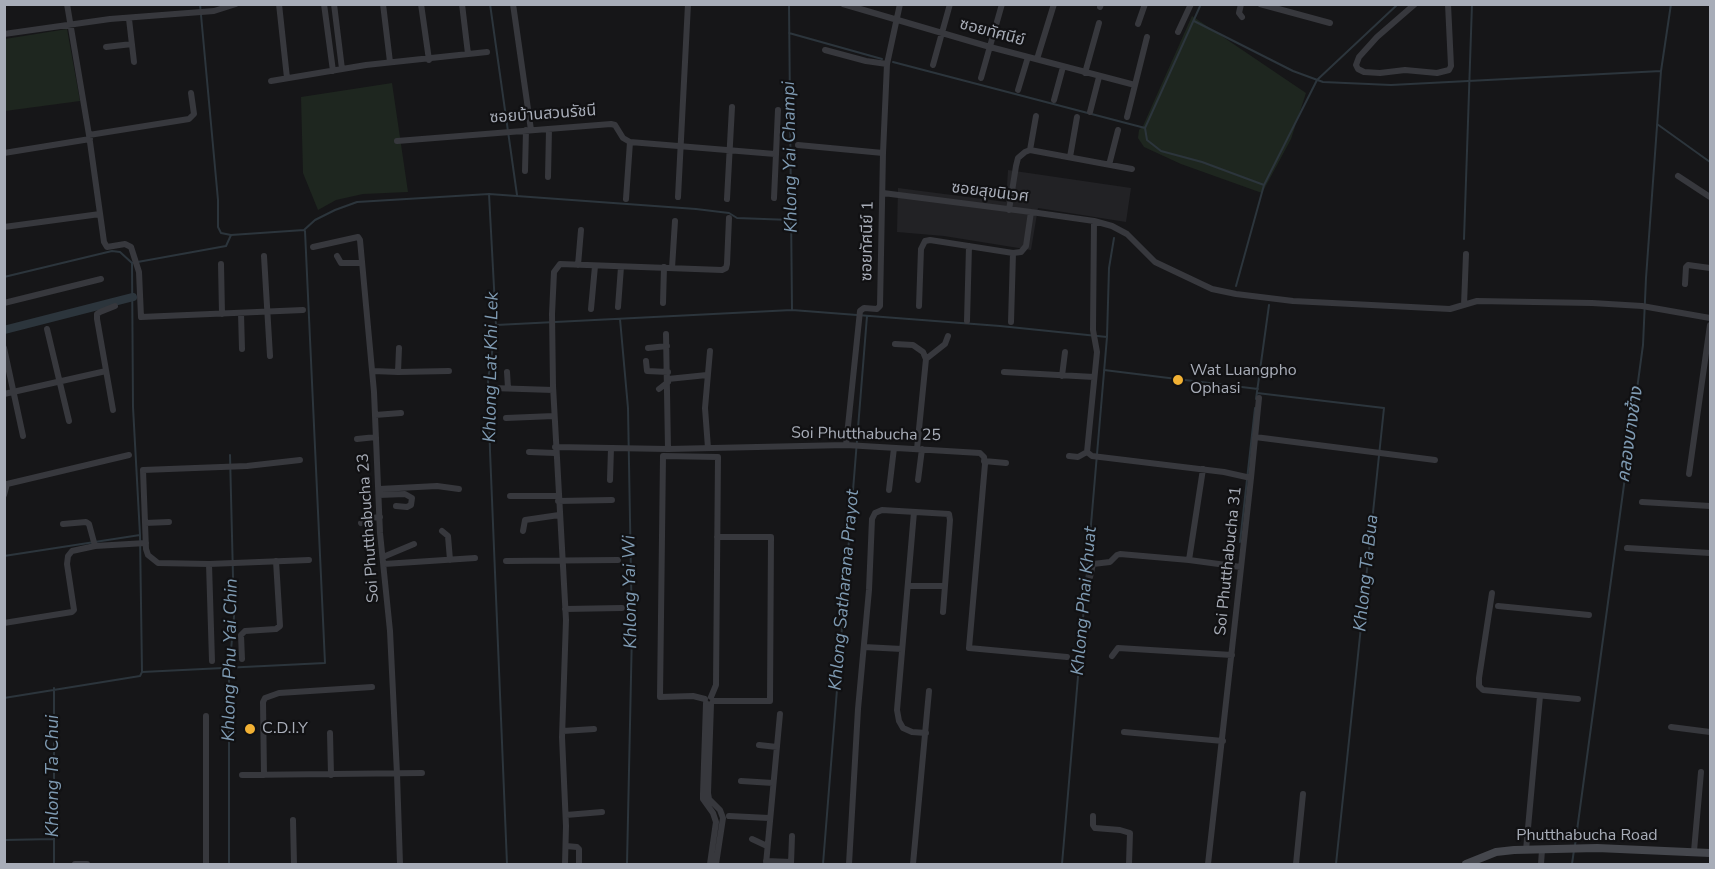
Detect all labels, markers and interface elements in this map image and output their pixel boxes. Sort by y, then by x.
street label: ซอยทัศนีย์ [957,15,1027,51]
water label: Khlong Yai Champi [779,81,803,233]
street label: ซอยบ้านสวนรัชนี [489,102,597,128]
street label: ซอยสุขนิเวศ [950,179,1030,207]
street label: ซอยทัศนีย์ 1 [858,201,878,281]
water label: Khlong Lat Khi Lek [480,291,504,443]
place label: Wat Luangpho Ophasi [1190,361,1297,399]
marker: Wat Luangpho Ophasi [1171,373,1185,387]
water label: คลองบางช้าง [1614,386,1648,484]
street label: Soi Phutthabucha 25 [791,424,941,446]
street label: Soi Phutthabucha 23 [354,453,384,603]
street label: Soi Phutthabucha 31 [1212,485,1246,637]
water label: Khlong Satharana Prayot [825,489,865,691]
water label: Khlong Ta Bua [1350,513,1384,633]
water label: Khlong Phai Khuat [1068,526,1102,676]
water label: Khlong Yai Wi [619,535,643,649]
water label: Khlong Phu Yai Chin [219,578,243,742]
water label: Khlong Ta Chui [43,715,65,837]
place label: C.D.I.Y [262,719,308,739]
marker: C.D.I.Y [243,722,257,736]
street label: Phutthabucha Road [1516,826,1658,846]

